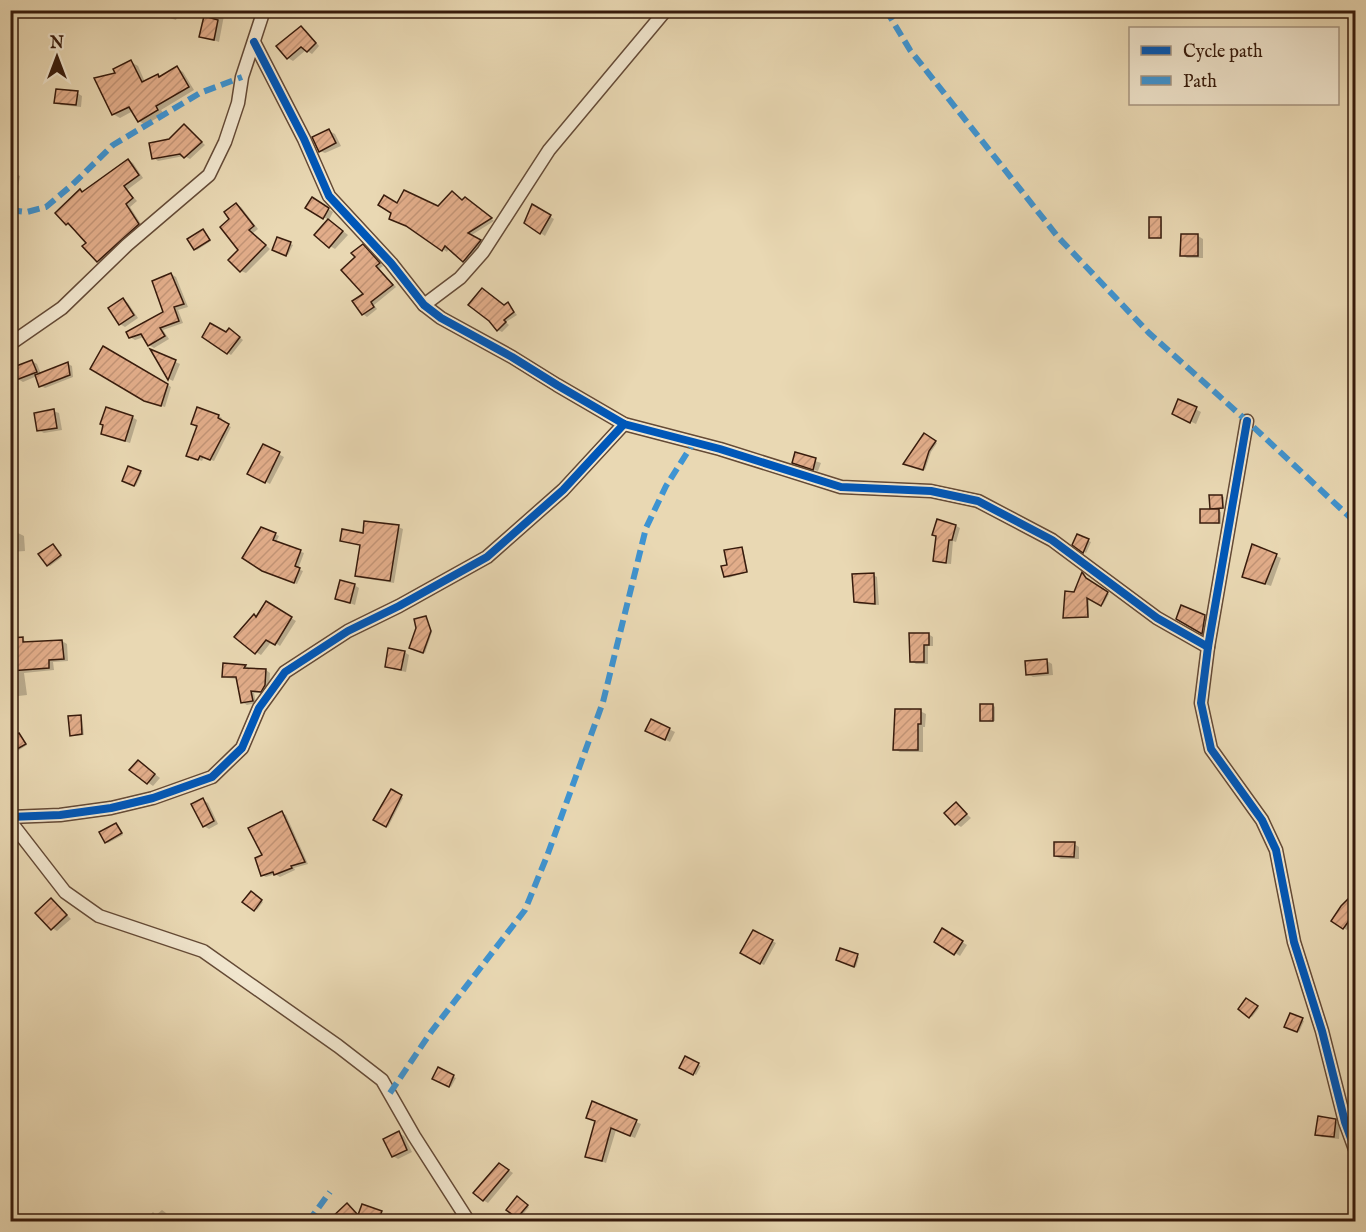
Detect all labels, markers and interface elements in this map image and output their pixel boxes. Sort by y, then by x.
north arrow [27,27,87,87]
legend [1129,27,1339,105]
text: N [49,34,64,54]
text: Cycle path [1183,41,1263,64]
text: Path [1183,71,1217,94]

